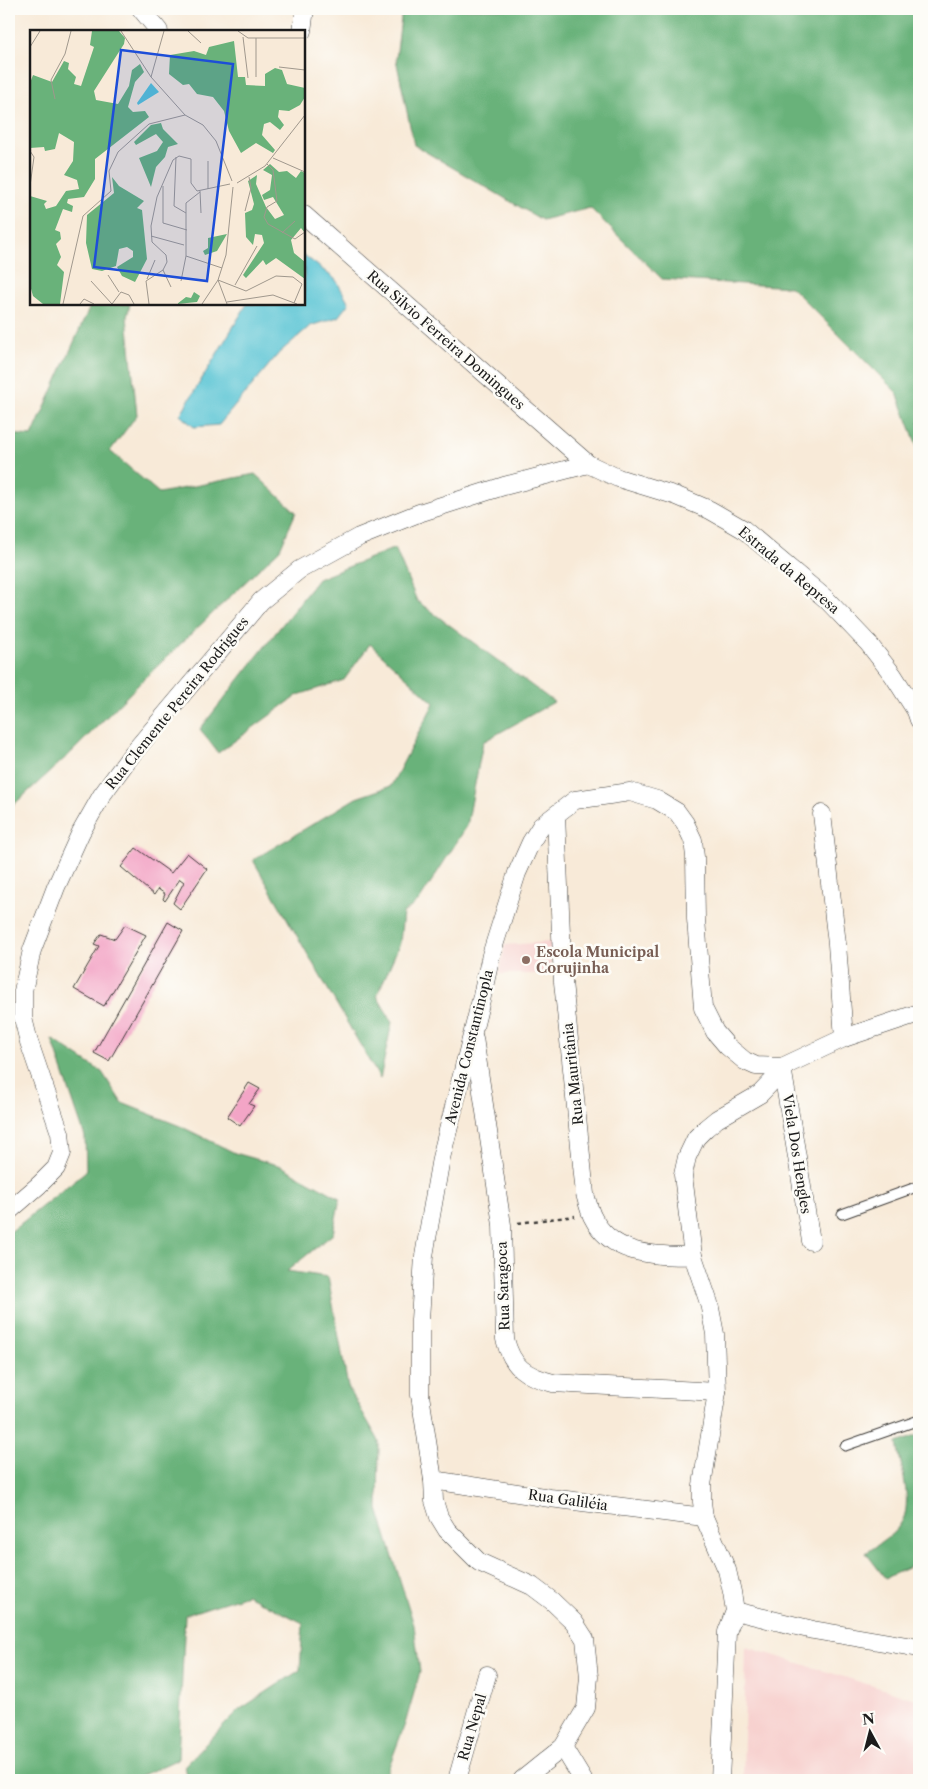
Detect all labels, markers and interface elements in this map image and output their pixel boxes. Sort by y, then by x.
inset map [30,30,305,305]
street label: Rua Silvio Ferreira Domingues [363,266,529,414]
street label: Estrada da Represa [735,522,844,618]
street label: Rua Clemente Pereira Rodrigues [102,613,252,793]
place label: Escola Municipal Corujinha [536,943,659,977]
marker: Escola Municipal Corujinha [520,954,532,966]
street label: Avenida Constantinopla [441,967,497,1127]
street label: Rua Mauritânia [559,1021,587,1126]
street label: Viela Dos Hengles [779,1092,815,1215]
street label: Rua Saragoca [492,1240,514,1331]
street label: Rua Galiléia [527,1485,610,1515]
street label: Rua Nepal [454,1691,490,1763]
north arrow [846,1706,896,1756]
text: N [861,1709,876,1729]

